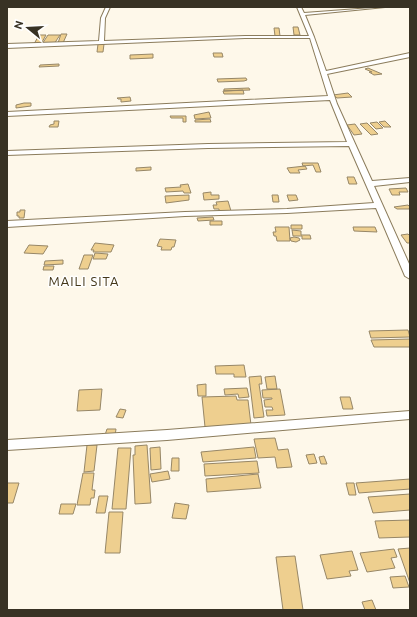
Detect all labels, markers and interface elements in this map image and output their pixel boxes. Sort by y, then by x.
north arrow [8,8,48,48]
text: N [12,19,25,31]
district label: MAILI SITA [48,274,120,288]

